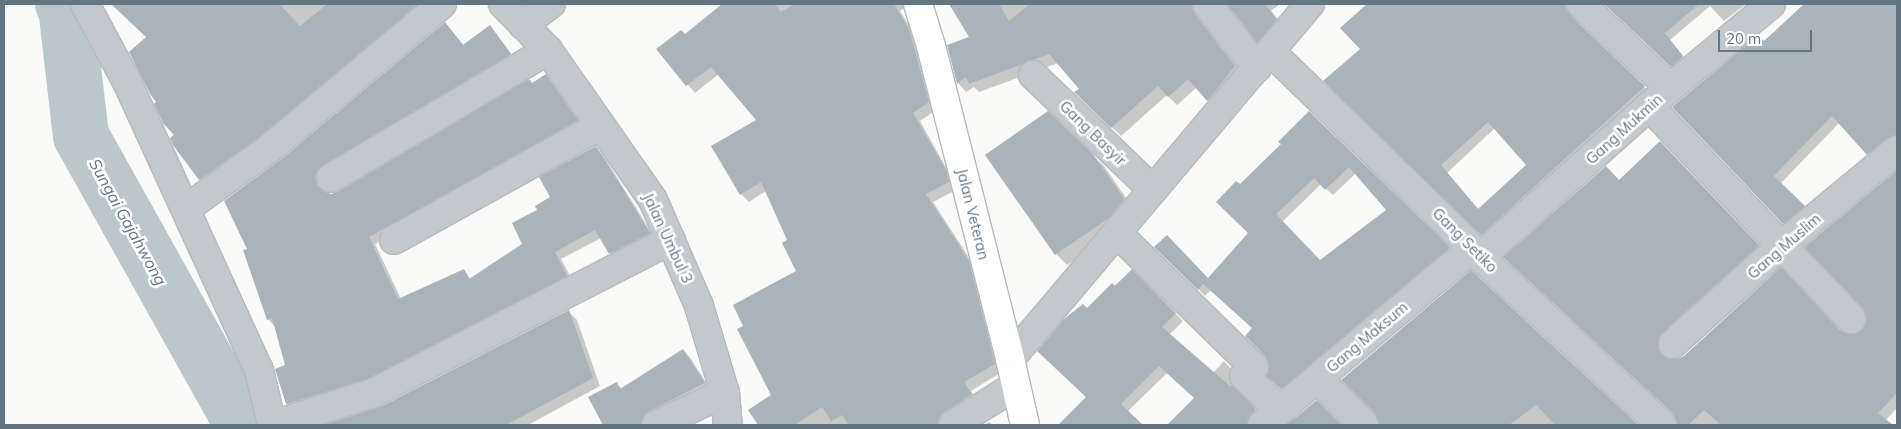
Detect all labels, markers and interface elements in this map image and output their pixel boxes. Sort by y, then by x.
scale bar [1721,20,1815,52]
text: 20 m [1726,29,1761,48]
street label: Gang Mukmin [1582,90,1666,168]
street label: Gang Basyir [1056,97,1130,169]
water label: Sungai Gajahwong [85,155,171,289]
street label: Jalan Veteran [953,166,993,262]
street label: Jalan Umbul 3 [639,190,697,286]
street label: Gang Setiko [1429,204,1501,276]
street label: Gang Muslim [1744,209,1824,283]
street label: Gang Maksum [1323,298,1411,376]

